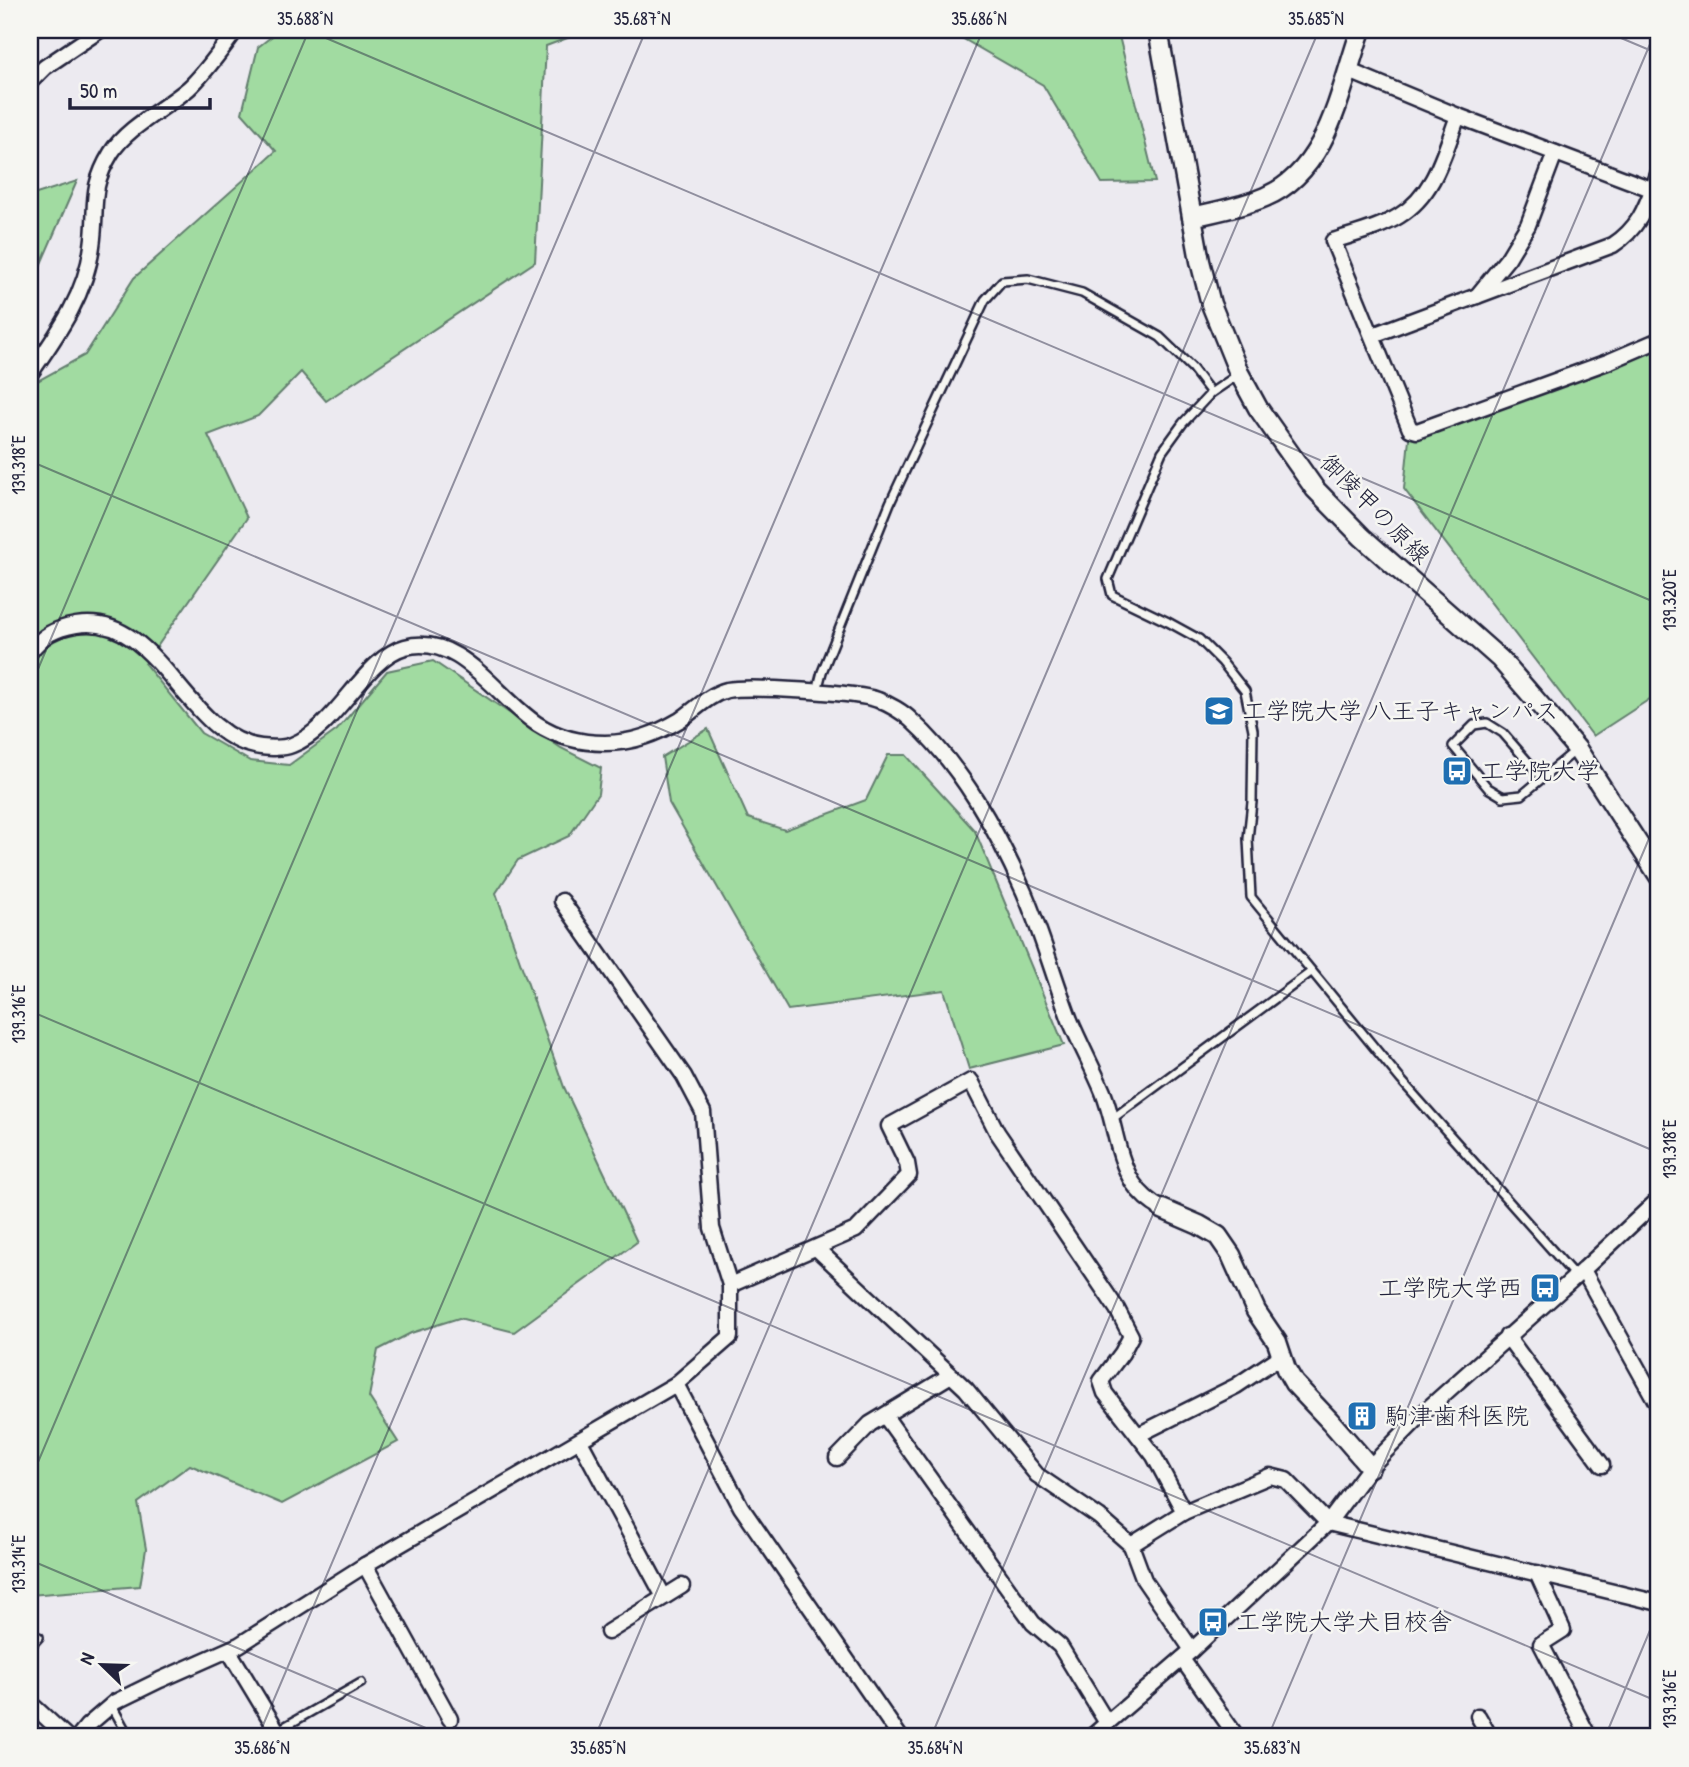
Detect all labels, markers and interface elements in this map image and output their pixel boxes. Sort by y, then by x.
text: 35.688°N [277,6,333,31]
text: 35.687°N [613,6,671,31]
text: 35.686°N [951,6,1007,31]
text: 35.685°N [1288,6,1344,31]
scale bar [70,66,210,110]
text: 50 m [80,76,117,105]
text: 139.318°E [6,435,31,495]
street label: 御陵甲の原線 [1313,446,1438,571]
text: 139.320°E [1657,569,1682,631]
school or university icon: 工学院大学 八王子キャンパス [1202,694,1236,728]
place label: 工学院大学 八王子キャンパス [1242,694,1559,726]
bus stop icon: 工学院大学 [1440,754,1474,788]
place label: 工学院大学 [1480,754,1600,786]
text: 139.316°E [6,984,31,1043]
text: 139.318°E [1657,1119,1682,1179]
place label: 工学院大学西 [1378,1271,1522,1303]
bus stop icon: 工学院大学西 [1528,1271,1562,1305]
building icon: 駒津歯科医院 [1345,1399,1379,1433]
place label: 駒津歯科医院 [1385,1399,1529,1431]
text: 139.314°E [6,1535,31,1593]
bus stop icon: 工学院大学犬目校舎 [1196,1605,1230,1639]
place label: 工学院大学犬目校舎 [1236,1605,1452,1637]
north arrow [66,1630,136,1700]
text: N [72,1649,100,1668]
text: 139.316°E [1657,1669,1682,1728]
text: 35.686°N [234,1735,290,1760]
text: 35.685°N [570,1735,626,1760]
text: 35.684°N [907,1735,963,1760]
text: 35.683°N [1244,1735,1300,1760]

